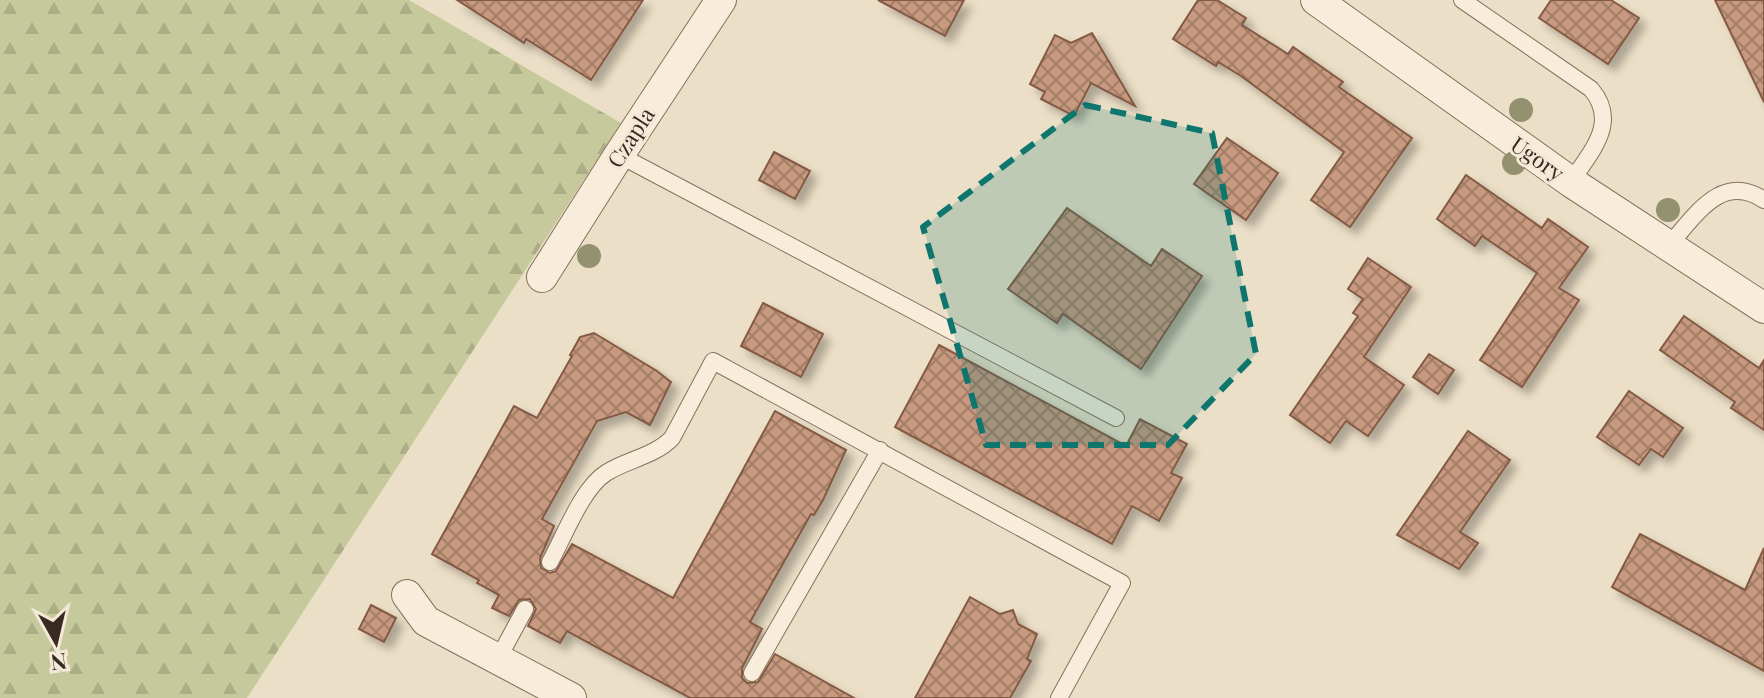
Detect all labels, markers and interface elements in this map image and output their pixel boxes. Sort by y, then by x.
street label: Czapla [599,101,661,173]
street label: Ugory [1505,129,1571,187]
north arrow [16,602,96,682]
text: N [49,647,69,679]

